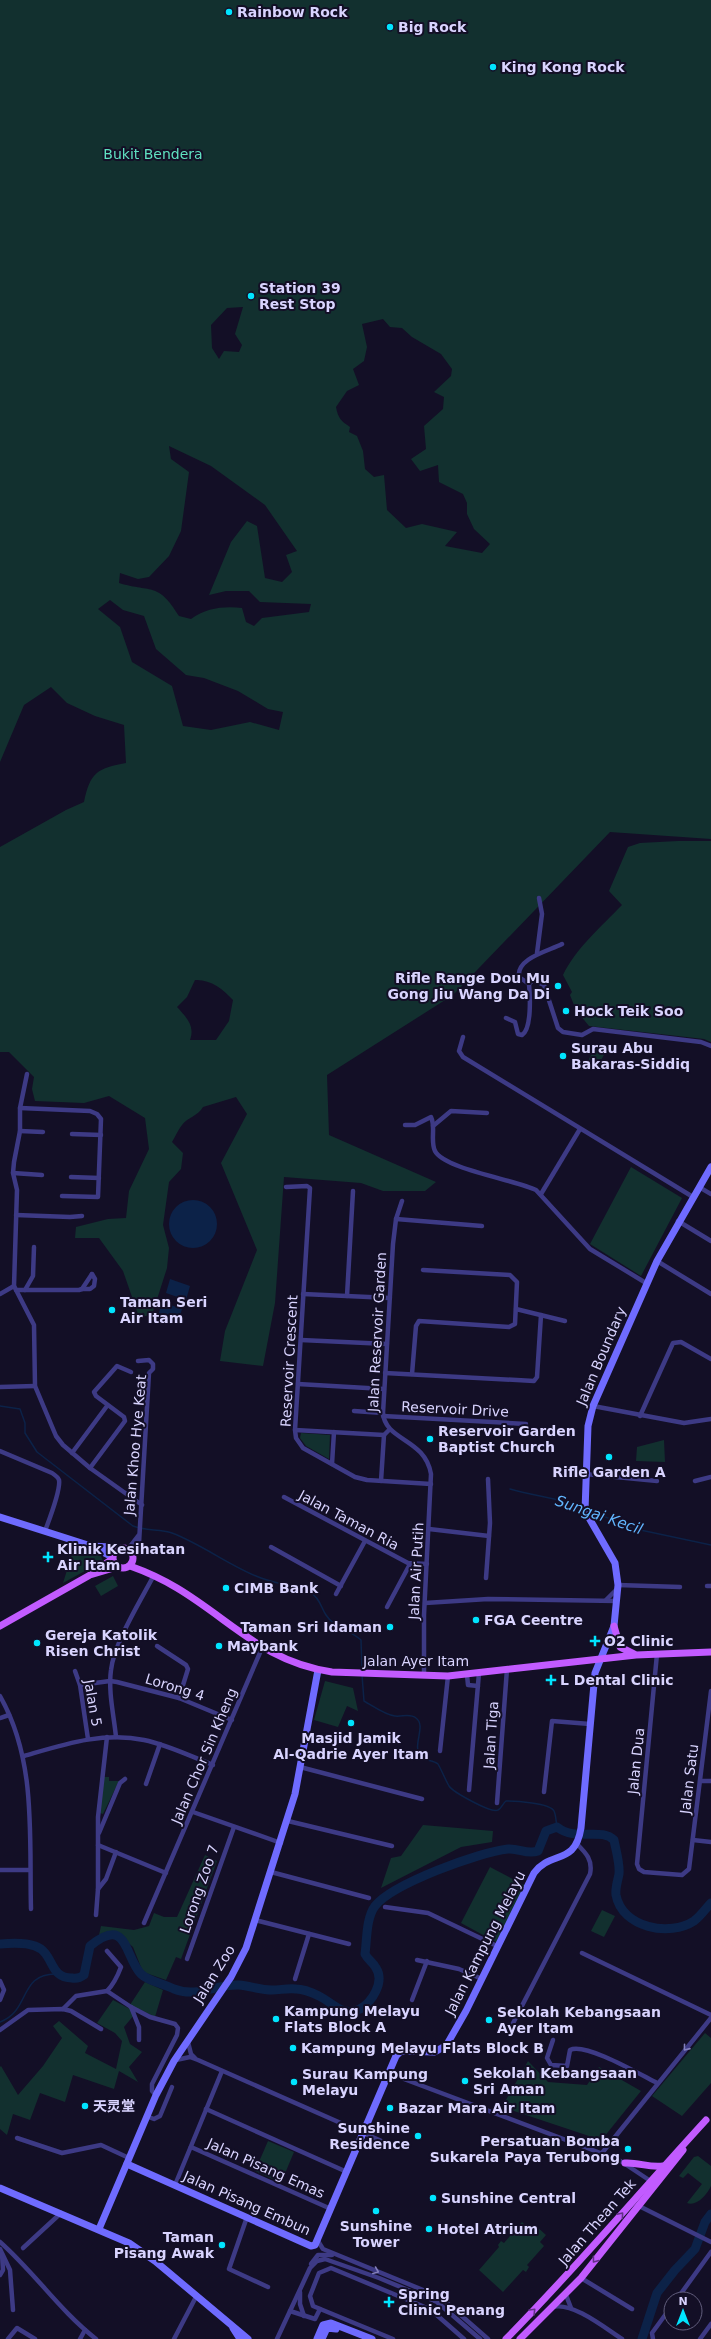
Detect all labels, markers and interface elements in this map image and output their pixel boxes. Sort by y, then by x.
place label: Rainbow Rock [237,4,348,20]
marker: Rainbow Rock [224,7,234,17]
place label: Big Rock [398,19,467,35]
marker: Big Rock [385,22,395,32]
place label: King Kong Rock [501,59,625,75]
marker: King Kong Rock [488,62,498,72]
park label: Bukit Bendera [103,146,203,162]
place label: Station 39 Rest Stop [259,280,341,312]
marker: Station 39 Rest Stop [246,291,256,301]
place label: Rifle Range Dou Mu Gong Jiu Wang Da Di [388,970,550,1002]
marker: Rifle Range Dou Mu Gong Jiu Wang Da Di [553,981,563,991]
place label: Hock Teik Soo [574,1003,684,1019]
marker: Hock Teik Soo [561,1006,571,1016]
place label: Surau Abu Bakaras-Siddiq [571,1040,690,1072]
marker: Surau Abu Bakaras-Siddiq [558,1051,568,1061]
street label: Jalan Reservoir Garden [365,1252,389,1413]
place label: Taman Seri Air Itam [120,1294,207,1326]
street label: Reservoir Crescent [278,1294,300,1427]
street label: Jalan Boundary [573,1304,629,1409]
marker: Taman Seri Air Itam [107,1305,117,1315]
street label: Jalan Khoo Hye Keat [121,1373,149,1517]
street label: Reservoir Drive [401,1398,509,1420]
place label: Reservoir Garden Baptist Church [438,1423,576,1455]
marker: Reservoir Garden Baptist Church [425,1434,435,1444]
marker: Rifle Garden A [604,1452,614,1462]
place label: Rifle Garden A [552,1464,666,1480]
street label: Jalan Taman Ria [295,1486,402,1553]
water label: Sungai Kecil [553,1492,646,1539]
street label: Jalan Air Putih [405,1522,427,1621]
place label: Klinik Kesihatan Air Itam [57,1541,185,1573]
marker: Klinik Kesihatan Air Itam [42,1551,54,1563]
place label: CIMB Bank [234,1580,319,1596]
marker: CIMB Bank [221,1583,231,1593]
place label: FGA Ceentre [484,1612,583,1628]
marker: FGA Ceentre [471,1615,481,1625]
place label: Taman Sri Idaman [241,1619,382,1635]
marker: Taman Sri Idaman [385,1622,395,1632]
place label: Gereja Katolik Risen Christ [45,1627,158,1659]
place label: O2 Clinic [604,1633,673,1649]
marker: O2 Clinic [589,1635,601,1647]
marker: Gereja Katolik Risen Christ [32,1638,42,1648]
place label: Maybank [227,1638,299,1654]
marker: Maybank [214,1641,224,1651]
street label: Jalan Ayer Itam [362,1653,469,1669]
street label: Lorong 4 [143,1670,207,1704]
place label: L Dental Clinic [560,1672,674,1688]
marker: L Dental Clinic [545,1674,557,1686]
street label: Jalan 5 [81,1677,105,1728]
street label: Jalan Chor Sin Kheng [168,1685,240,1827]
street label: Jalan Tiga [481,1701,501,1770]
marker: Masjid Jamik Al-Qadrie Ayer Itam [346,1718,356,1728]
street label: Jalan Dua [624,1727,647,1796]
place label: Masjid Jamik Al-Qadrie Ayer Itam [273,1730,429,1762]
street label: Jalan Satu [677,1743,701,1816]
street label: Lorong Zoo 7 [176,1843,222,1935]
street label: Jalan Kampung Melayu [441,1868,528,2019]
street label: Jalan Zoo [189,1942,238,2007]
place label: Kampung Melayu Flats Block A [284,2003,420,2035]
place label: Sekolah Kebangsaan Ayer Itam [497,2004,661,2036]
marker: Kampung Melayu Flats Block A [271,2014,281,2024]
marker: Sekolah Kebangsaan Ayer Itam [484,2015,494,2025]
place label: Kampung Melayu Flats Block B [301,2040,544,2056]
marker: Kampung Melayu Flats Block B [288,2043,298,2053]
one-way arrow [684,2043,691,2050]
place label: Sekolah Kebangsaan Sri Aman [473,2065,637,2097]
place label: Surau Kampung Melayu [302,2066,428,2098]
marker: Sekolah Kebangsaan Sri Aman [460,2076,470,2086]
marker: Surau Kampung Melayu [289,2077,299,2087]
place label: 天灵堂 [93,2098,135,2114]
place label: Bazar Mara Air Itam [398,2100,555,2116]
marker: 天灵堂 [80,2101,90,2111]
marker: Bazar Mara Air Itam [385,2103,395,2113]
place label: Sunshine Residence [329,2120,410,2152]
marker: Sunshine Residence [413,2131,423,2141]
place label: Persatuan Bomba Sukarela Paya Terubong [430,2133,620,2165]
street label: Jalan Pisang Emas [204,2134,327,2201]
marker: Persatuan Bomba Sukarela Paya Terubong [623,2144,633,2154]
street label: Jalan Pisang Embun [180,2167,313,2238]
street label: Jalan Thean Tek [554,2175,639,2269]
place label: Sunshine Central [441,2190,576,2206]
marker: Sunshine Central [428,2193,438,2203]
marker: Sunshine Tower [371,2206,381,2216]
one-way arrow [616,2213,623,2220]
place label: Sunshine Tower [340,2218,412,2250]
place label: Hotel Atrium [437,2221,538,2237]
marker: Hotel Atrium [424,2224,434,2234]
place label: Taman Pisang Awak [114,2229,215,2261]
marker: Taman Pisang Awak [217,2240,227,2250]
one-way arrow [593,2256,600,2263]
one-way arrow [373,2266,380,2274]
place label: Spring Clinic Penang [398,2286,505,2318]
north arrow [663,2291,703,2331]
text: N [678,2295,688,2308]
marker: Spring Clinic Penang [383,2296,395,2308]
one-way arrow [528,2308,536,2316]

